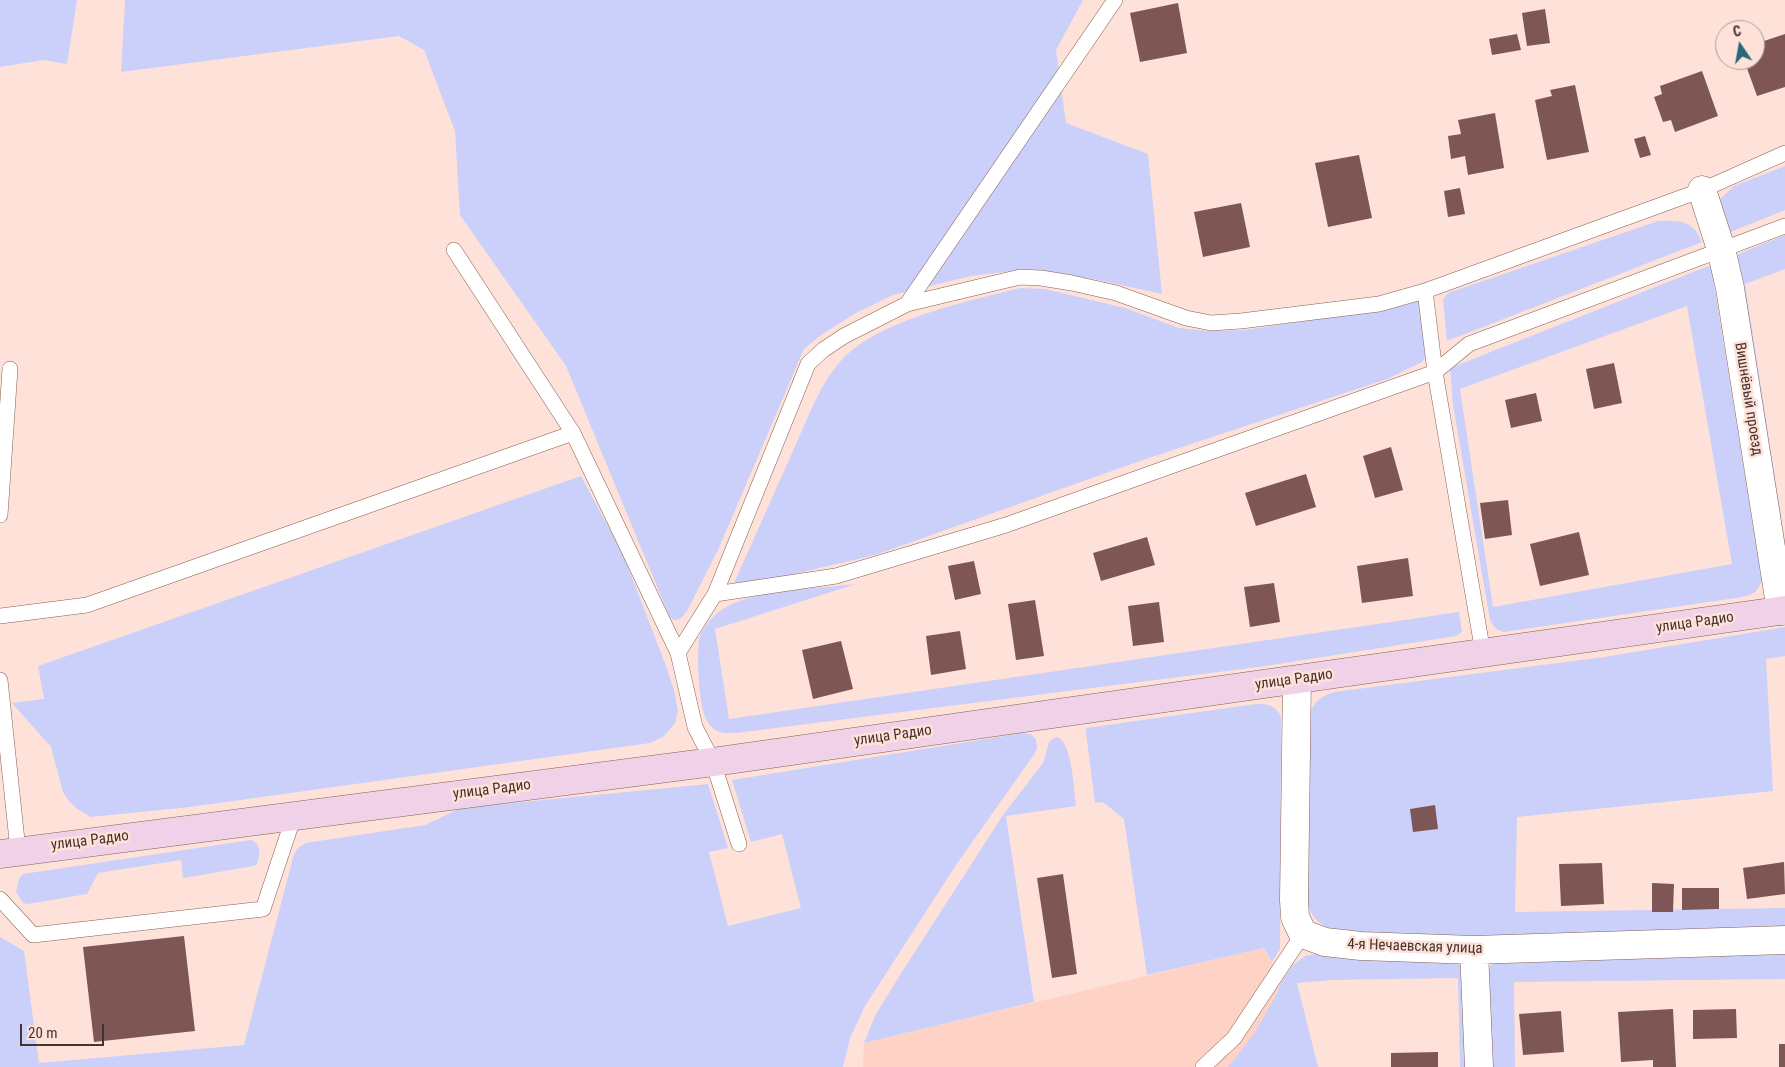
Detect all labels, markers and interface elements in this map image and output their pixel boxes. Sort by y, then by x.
north arrow [1715,20,1765,70]
text: С [1732,23,1743,40]
street label: Вишнёвый проезд [1730,341,1766,457]
street label: улица Радио [1655,609,1735,637]
street label: улица Радио [1254,666,1334,694]
street label: улица Радио [853,722,933,750]
street label: улица Радио [452,776,532,804]
street label: улица Радио [50,827,130,855]
street label: 4-я Нечаевская улица [1347,936,1483,958]
scale bar [22,1014,106,1046]
text: 20 m [28,1024,58,1042]

